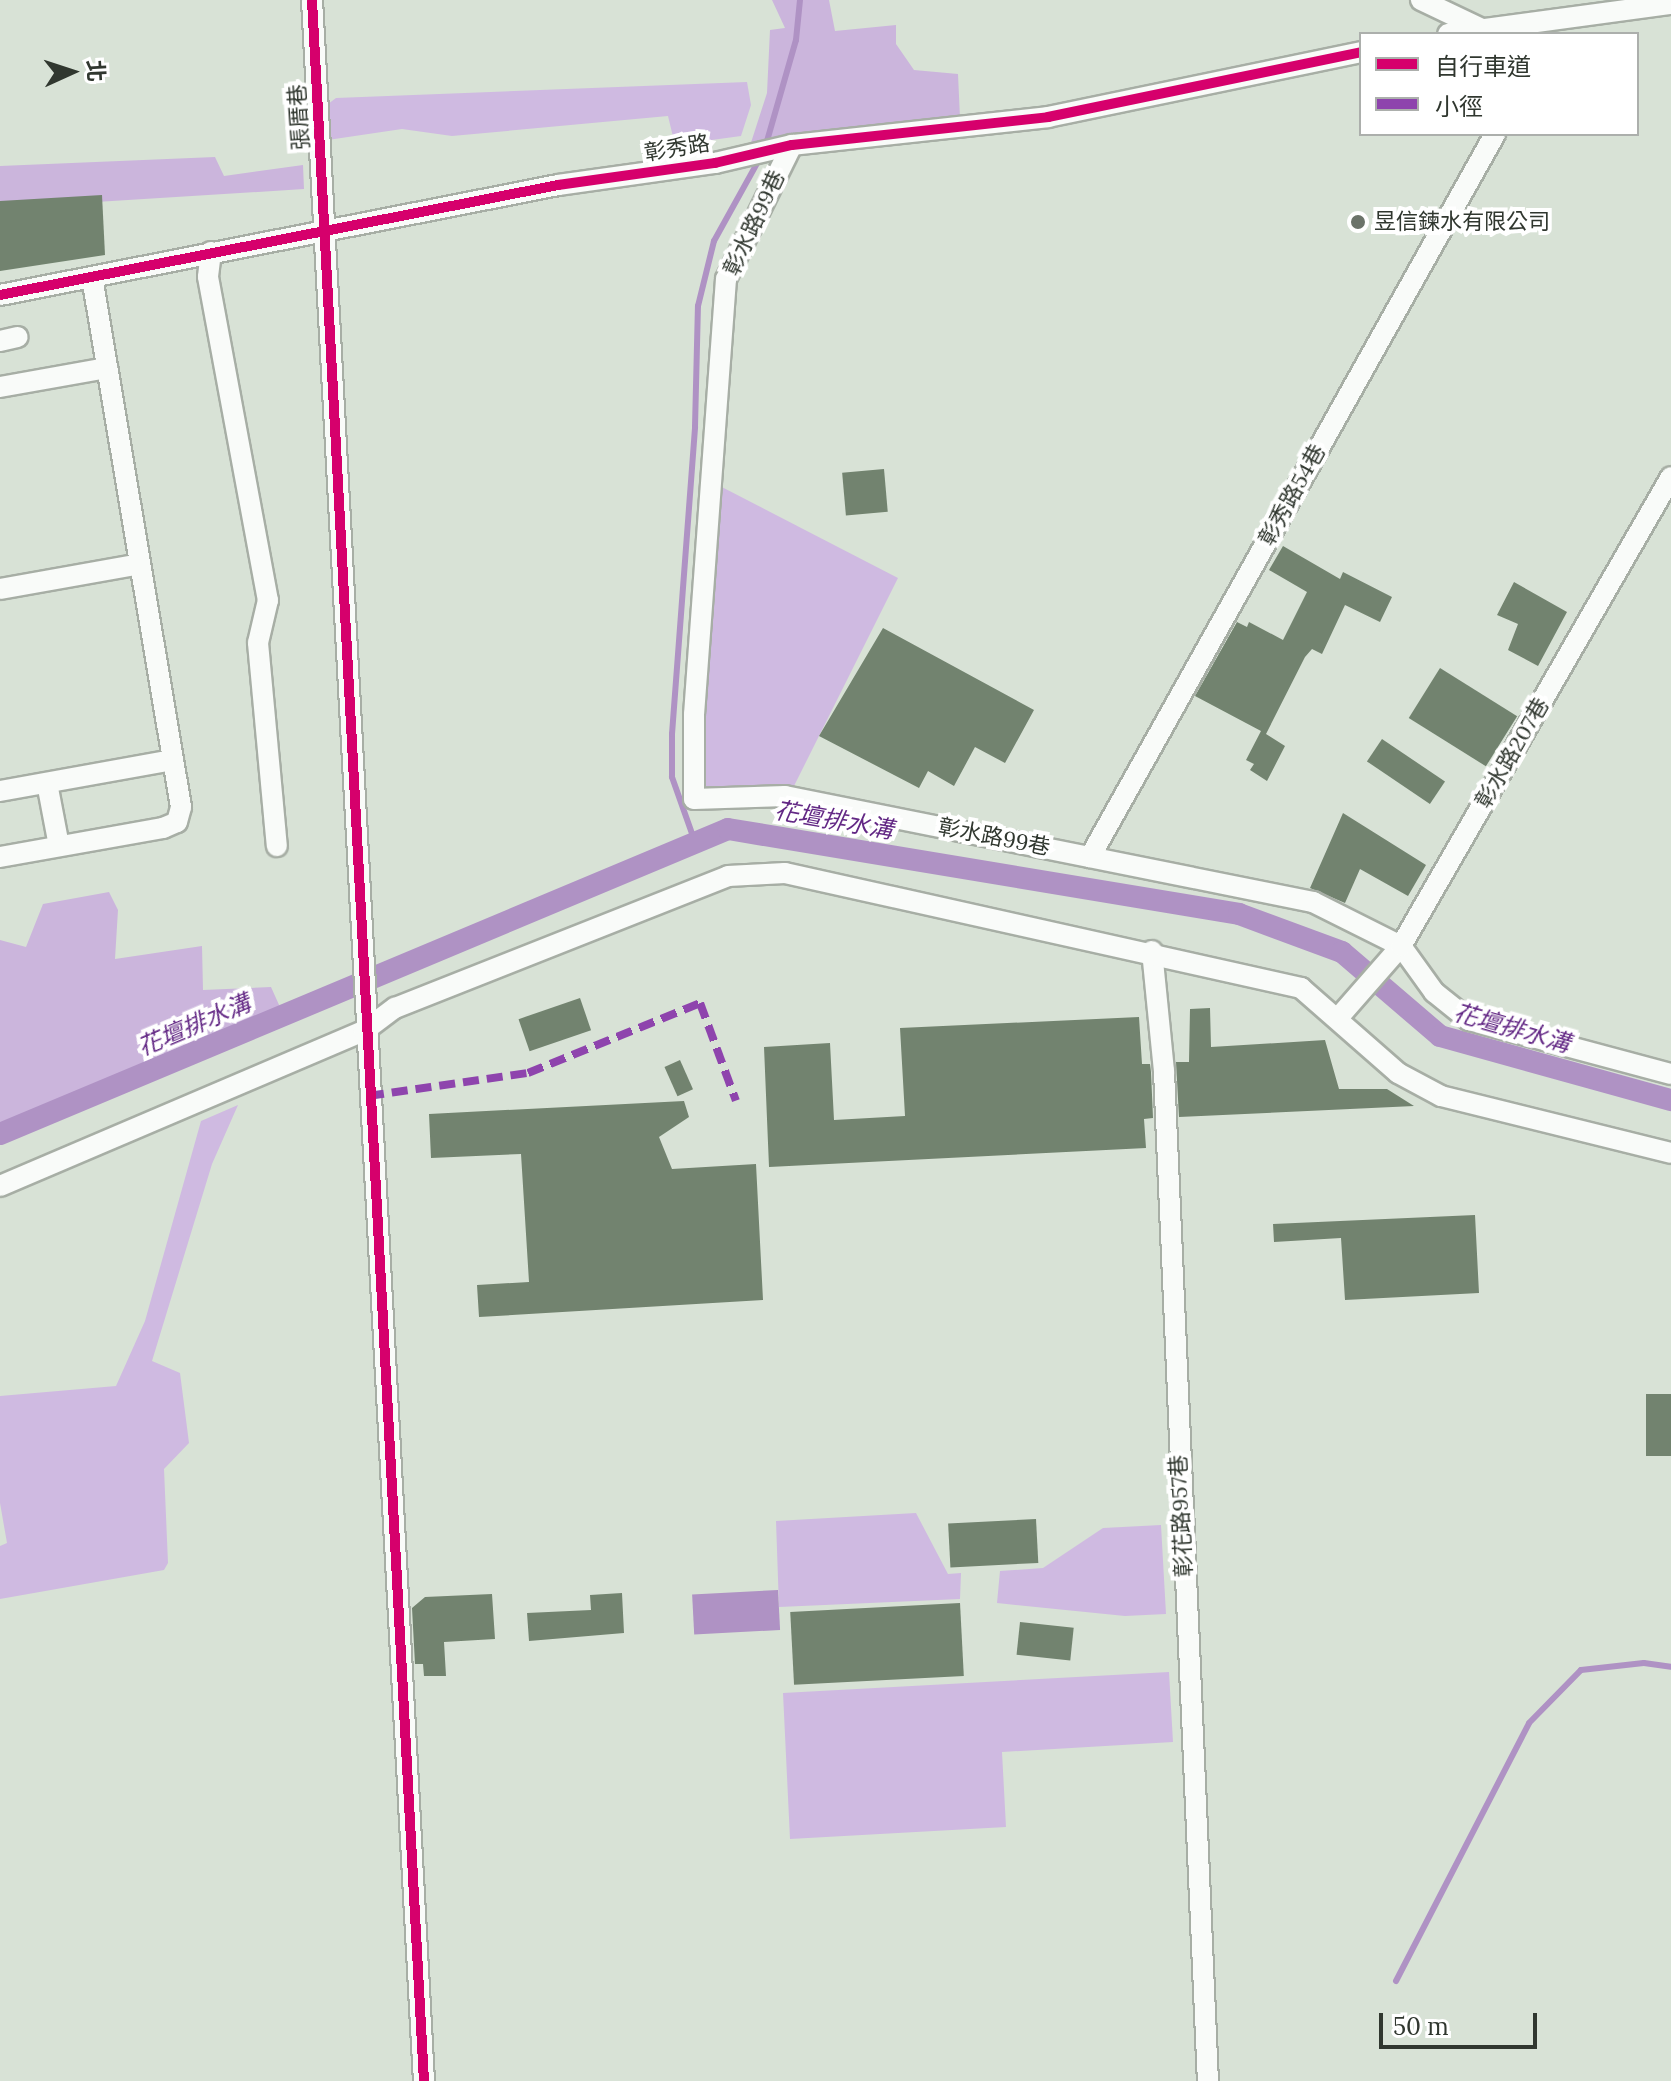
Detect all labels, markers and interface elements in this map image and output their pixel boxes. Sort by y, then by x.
north arrow [32,32,112,112]
legend [1359,32,1639,136]
text: 自行車道 [1435,51,1531,82]
text: 北 [81,59,111,82]
street label: 張厝巷 [284,83,314,151]
text: 小徑 [1435,91,1483,122]
street label: 彰秀路 [642,130,712,166]
street label: 彰水路99巷 [718,166,790,280]
place label: 昱信鍊水有限公司 [1374,209,1550,235]
marker: 昱信鍊水有限公司 [1349,213,1367,231]
street label: 彰秀路54巷 [1253,440,1331,550]
street label: 彰水路207巷 [1470,693,1554,813]
water label: 花壇排水溝 [772,795,896,845]
street label: 彰水路99巷 [936,813,1052,861]
water label: 花壇排水溝 [133,988,255,1062]
water label: 花壇排水溝 [1450,998,1574,1058]
street label: 彰花路957巷 [1165,1454,1197,1578]
scale bar [1383,1997,1541,2047]
text: 50 m [1393,2011,1449,2042]

